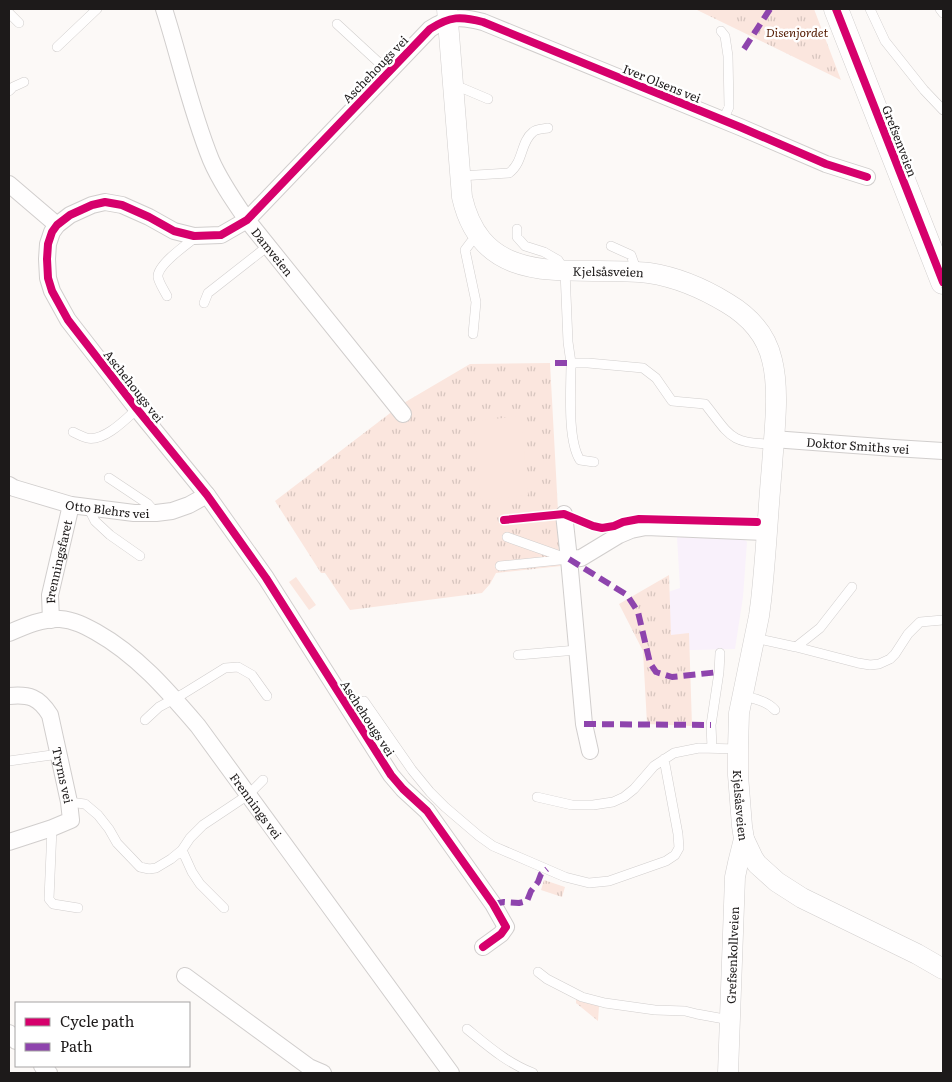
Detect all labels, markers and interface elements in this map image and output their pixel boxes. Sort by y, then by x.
park label: Disenjordet [766,23,828,41]
street label: Aschehougs vei [338,31,412,107]
street label: Iver Olsens vei [620,59,704,107]
street label: Grefsenveien [878,103,922,179]
street label: Damveien [247,224,298,280]
street label: Kjelsåsveien [573,262,645,281]
street label: Aschehougs vei [100,346,168,426]
street label: Doktor Smiths vei [806,433,910,458]
street label: Otto Blehrs vei [63,495,149,522]
street label: Frenningsfaret [41,518,76,604]
street label: Aschehougs vei [337,676,399,760]
street label: Tryms vei [48,745,78,805]
street label: Frennings vei [226,769,286,842]
street label: Kjelsåsveien [729,770,753,842]
street label: Grefsenkollveien [721,906,743,1004]
legend [15,1002,190,1067]
text: Cycle path [60,1009,135,1032]
text: Path [60,1034,93,1057]

